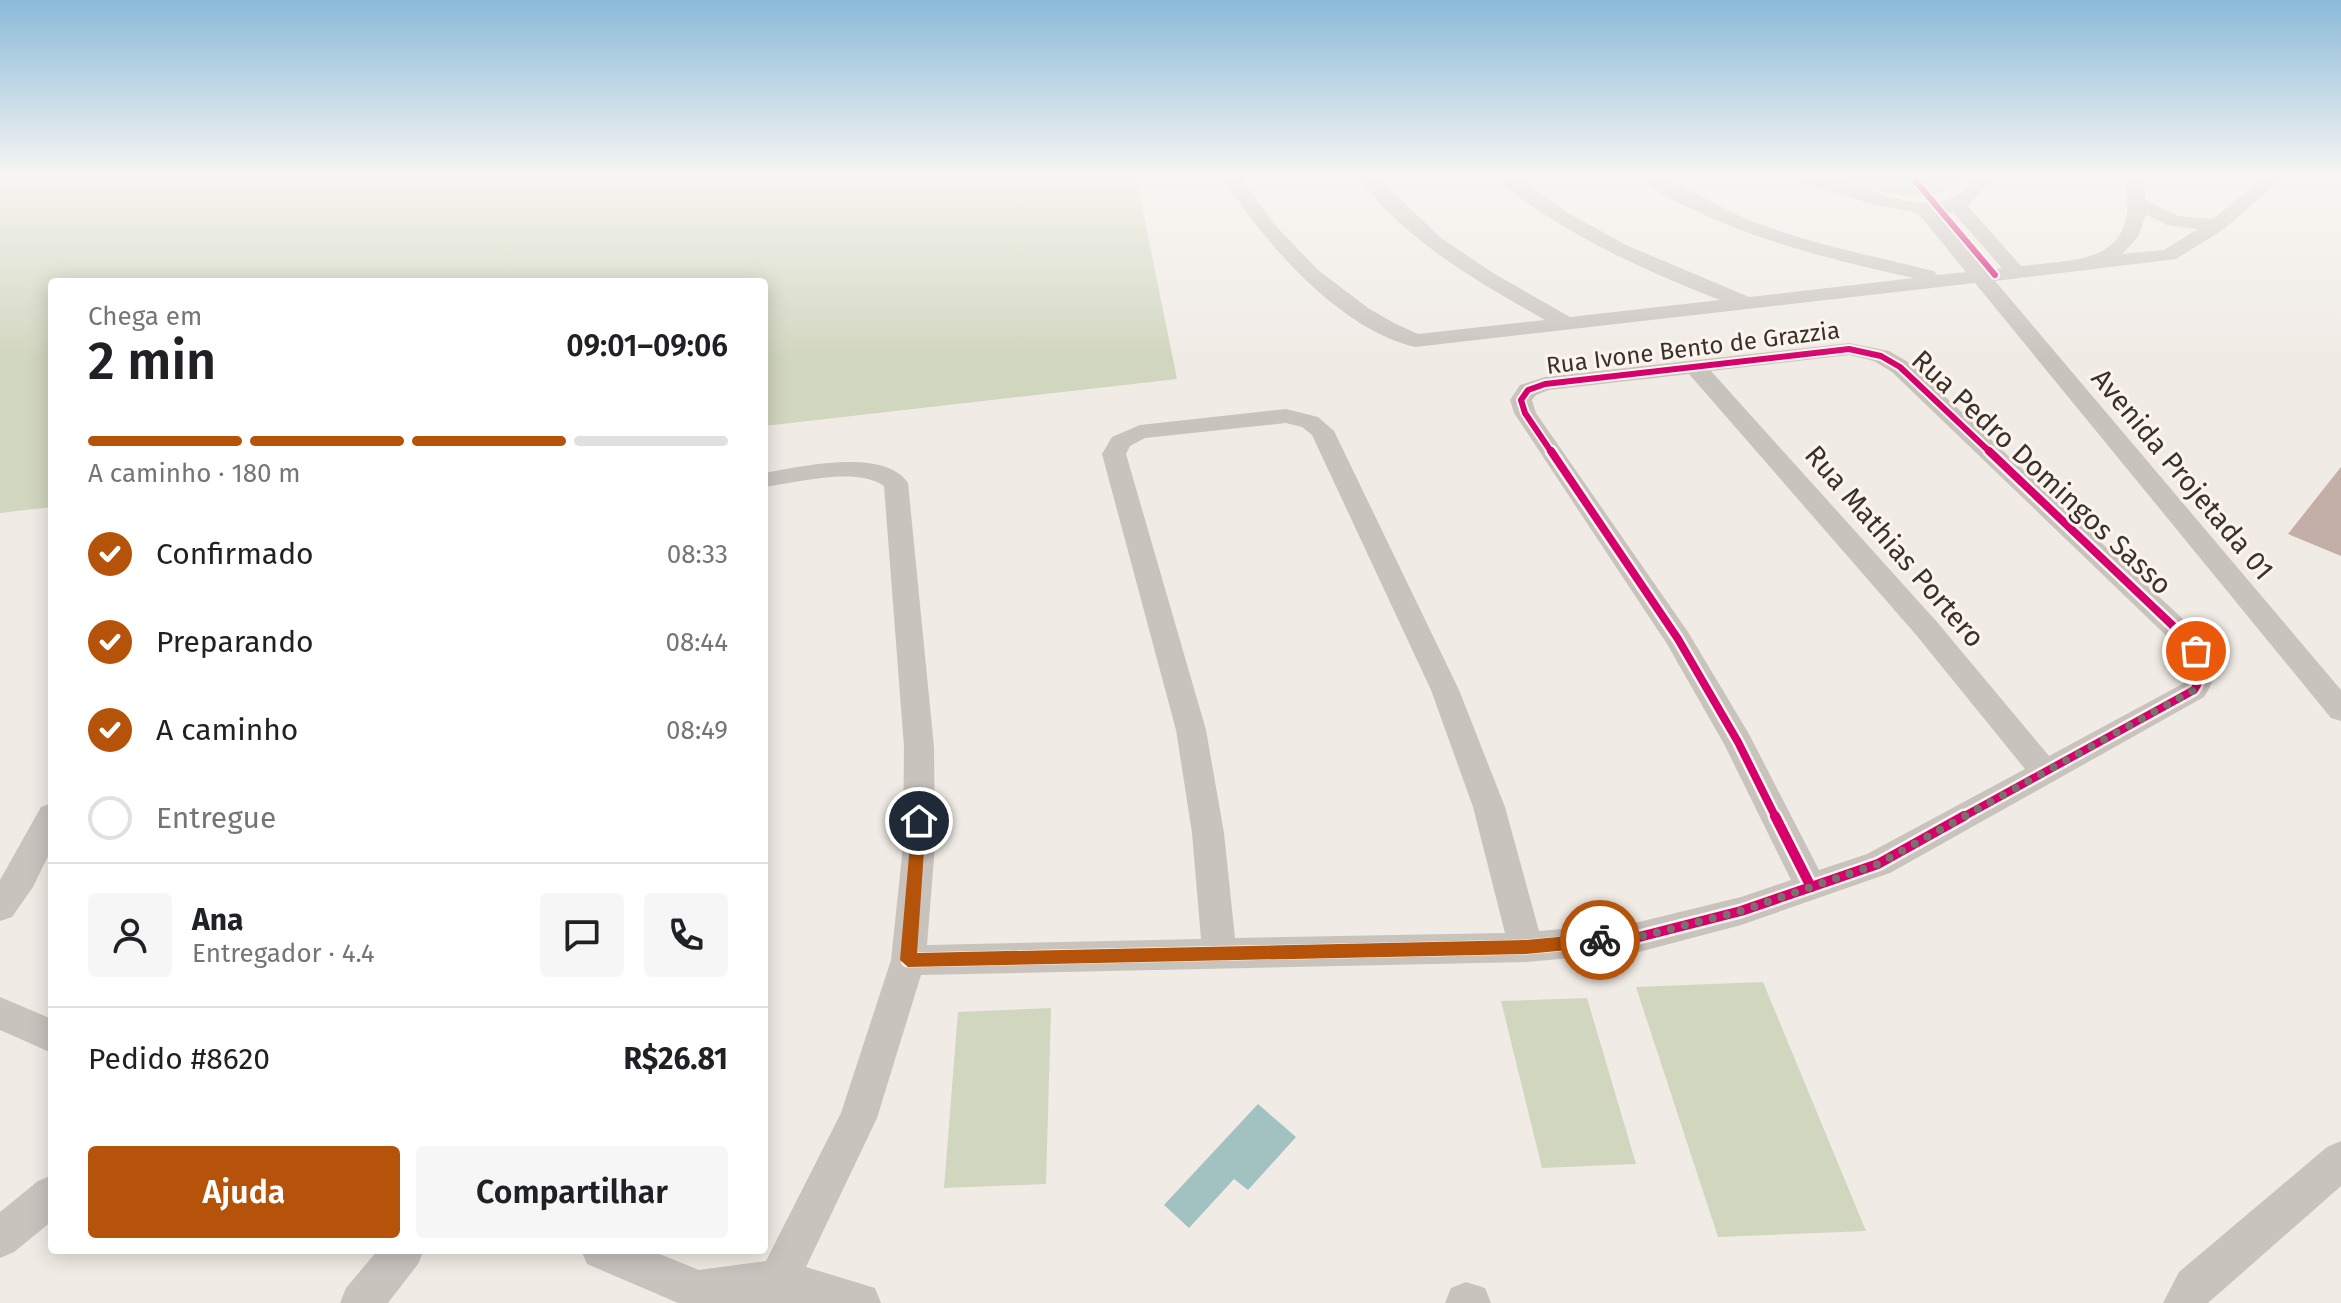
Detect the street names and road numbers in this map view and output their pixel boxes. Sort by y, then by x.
street label: Rua Ivone Bento de Grazzia [1544,316,1842,380]
street label: Rua Pedro Domingos Sasso [1905,343,2178,601]
street label: Avenida Projetada 01 [2085,362,2281,587]
street label: Rua Mathias Portero [1798,439,1991,654]

